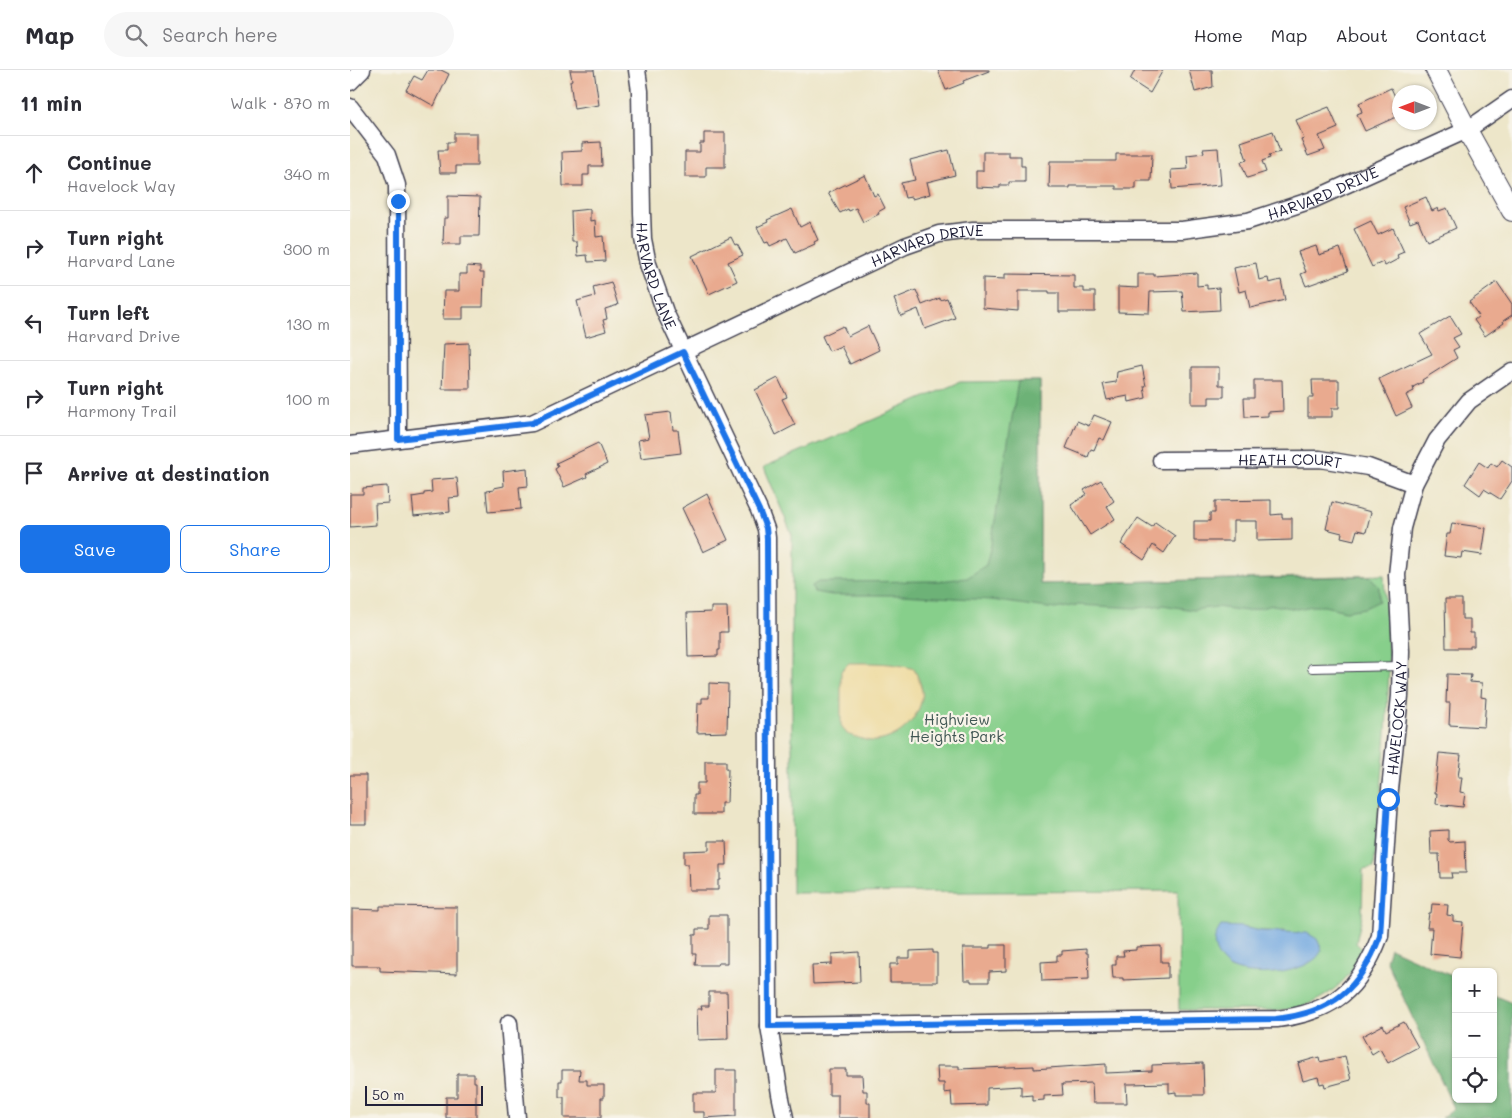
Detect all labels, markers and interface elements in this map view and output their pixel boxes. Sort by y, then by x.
search box [104,12,454,57]
text: Map [25,19,74,50]
icon: search [122,21,150,49]
text: Search here [162,22,278,47]
text: Home [1194,23,1243,47]
text: Map [1271,23,1307,47]
text: About [1335,23,1388,47]
text: Contact [1416,23,1487,47]
north arrow [1392,85,1437,130]
text: 11 min [20,89,82,116]
text: Walk · 870 m [230,92,330,113]
text: Continue [67,150,152,175]
icon: ahead [20,159,48,187]
street label: HARVARD DRIVE [1265,161,1382,224]
text: 340 m [283,163,330,184]
text: Havelock Way [67,175,176,196]
route end [387,190,410,213]
street label: HARVARD DRIVE [867,220,984,271]
street label: HARVARD LANE [632,222,682,333]
text: Turn right [67,225,164,250]
icon: right [20,234,48,262]
text: 300 m [283,238,330,259]
text: Harvard Lane [67,250,175,271]
text: Turn left [67,300,150,325]
icon: left [20,309,48,337]
text: 130 m [286,313,330,334]
text: Harvard Drive [67,325,180,346]
text: Turn right [67,375,164,400]
icon: right [20,384,48,412]
text: 100 m [285,388,330,409]
text: Harmony Trail [67,400,177,421]
street label: HEATH COURT [1238,449,1343,472]
icon: arrive [20,459,48,487]
text: Arrive at destination [67,461,270,486]
button: Save [20,525,170,573]
button: Share [180,525,330,573]
street label: HAVELOCK WAY [1382,660,1411,776]
park label: Highview Heights Park [910,709,1004,746]
route start [1377,788,1400,811]
map controls [1452,968,1497,1103]
button: + [1452,968,1497,1013]
button: − [1452,1013,1497,1058]
button: locate [1452,1058,1497,1103]
scale bar [365,1083,482,1106]
text: 50 m [372,1085,404,1104]

